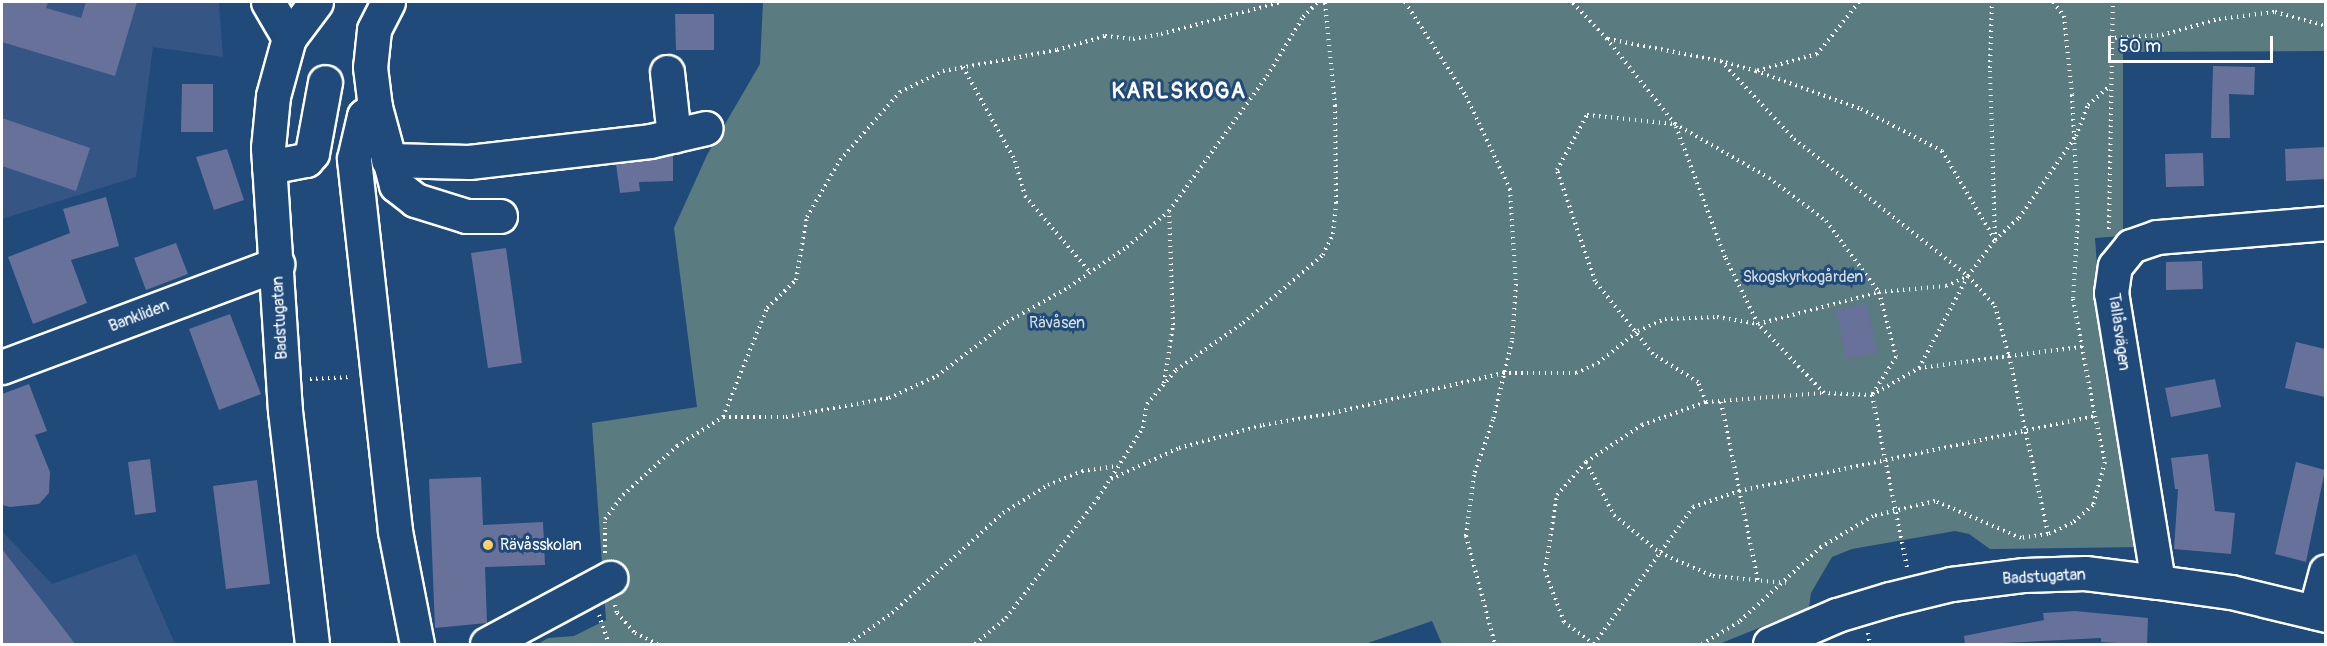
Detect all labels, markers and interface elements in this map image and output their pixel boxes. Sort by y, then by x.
scale bar [2111,24,2276,62]
text: 50 m [2119,35,2161,58]
district label: KARLSKOGA [1111,79,1247,105]
park label: Skogskyrkogården [1743,267,1863,287]
street label: Badstugatan [268,276,292,360]
street label: Tallåsvägen [2104,292,2134,372]
street label: Bankliden [106,296,172,336]
park label: Rävåsen [1029,313,1085,333]
place label: Rävåsskolan [500,535,582,555]
marker: Rävåsskolan [481,538,495,552]
street label: Badstugatan [2002,565,2086,589]

